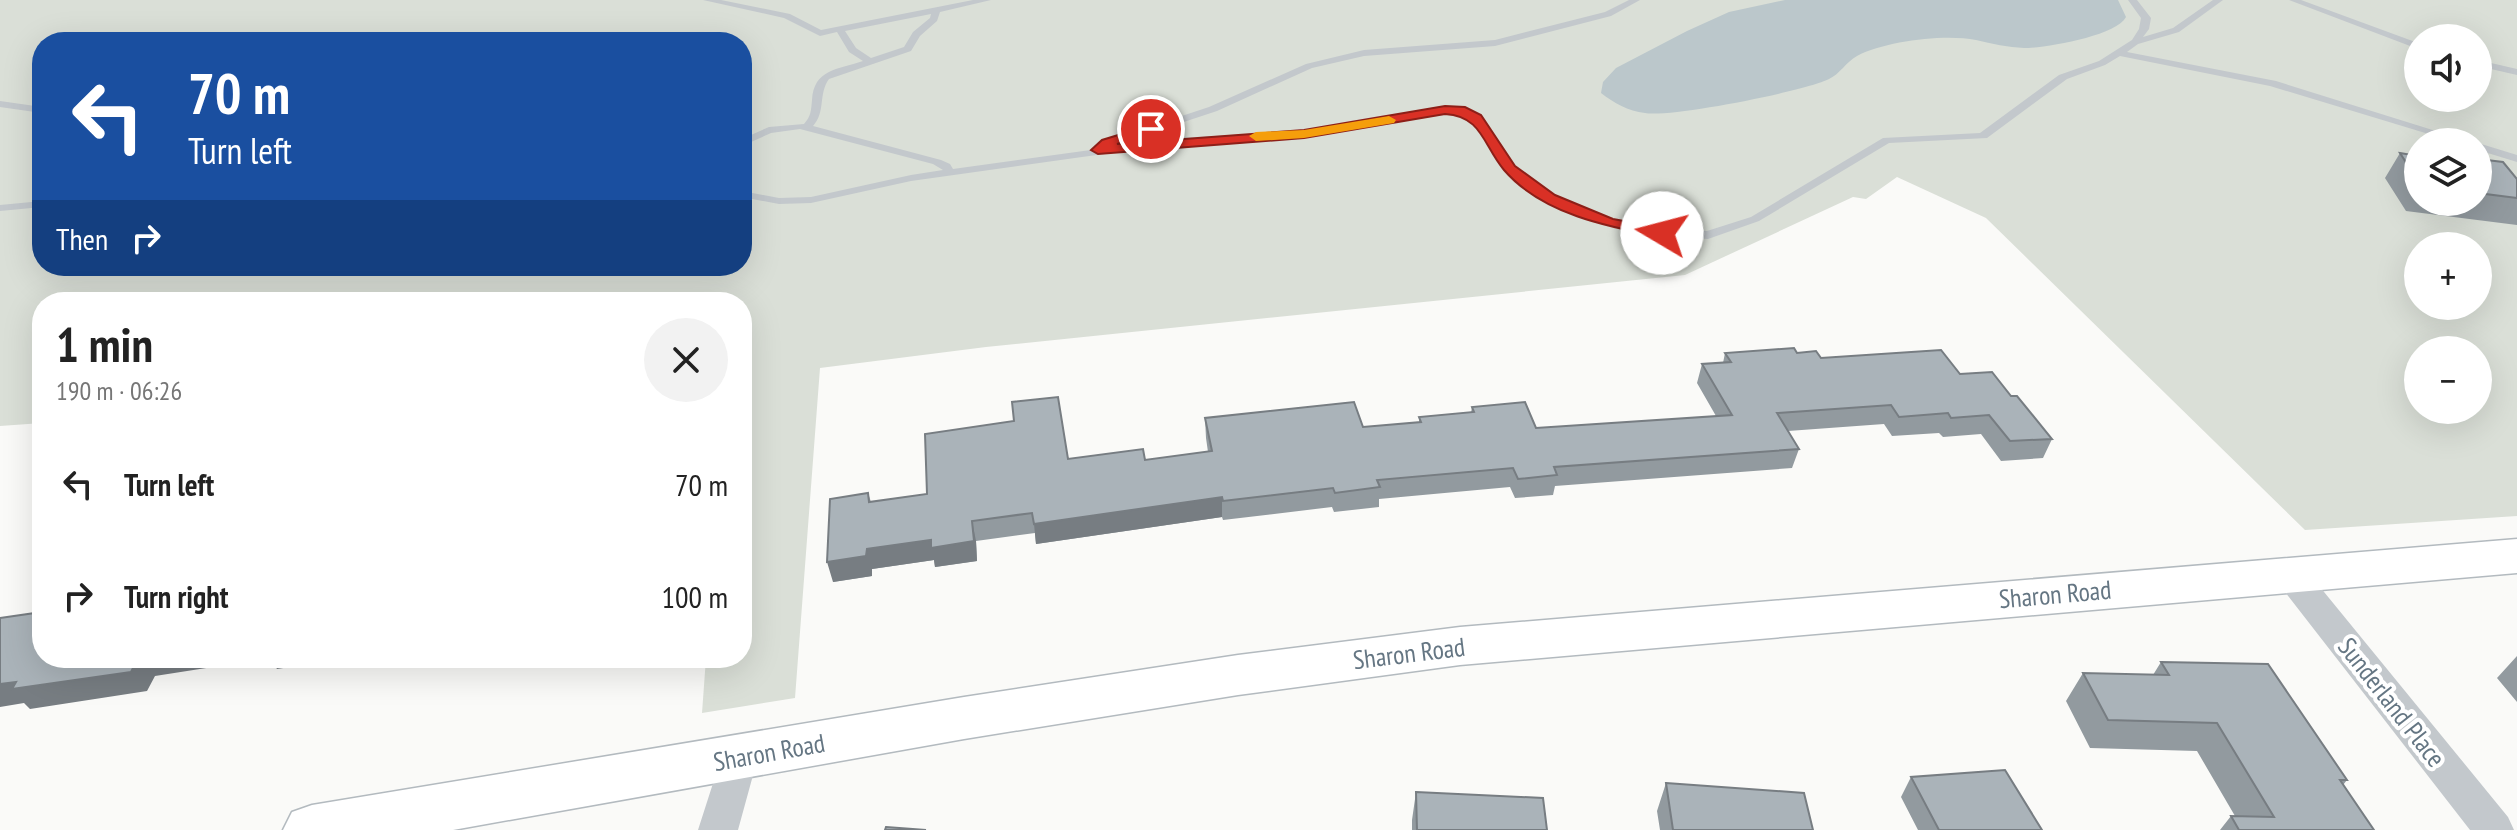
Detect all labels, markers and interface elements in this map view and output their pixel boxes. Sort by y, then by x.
map controls [2404,24,2492,424]
button: sound [2404,24,2492,112]
text: 70 m [188,57,290,129]
icon: left [56,64,160,168]
pin [1117,95,1185,163]
icon: arrive [1129,107,1173,151]
text: Turn left [188,127,292,174]
button: layers [2404,128,2492,216]
position arrow [1620,191,1704,275]
icon: right [124,216,168,260]
text: Then [56,219,108,258]
button: + [2404,232,2492,320]
text: 1 min [56,313,153,375]
button: close [644,318,728,402]
button: − [2404,336,2492,424]
text: 190 m · 06:26 [56,374,182,407]
icon: left [56,462,100,506]
text: Turn left [124,465,214,504]
text: 70 m [675,465,728,504]
street label: Sharon Road [1997,573,2113,615]
icon: right [56,574,100,618]
text: Turn right [124,577,228,616]
text: 100 m [662,577,728,616]
street label: Sharon Road [1351,630,1467,676]
street label: Sunderland Place [2331,631,2453,773]
street label: Sharon Road [711,726,827,778]

